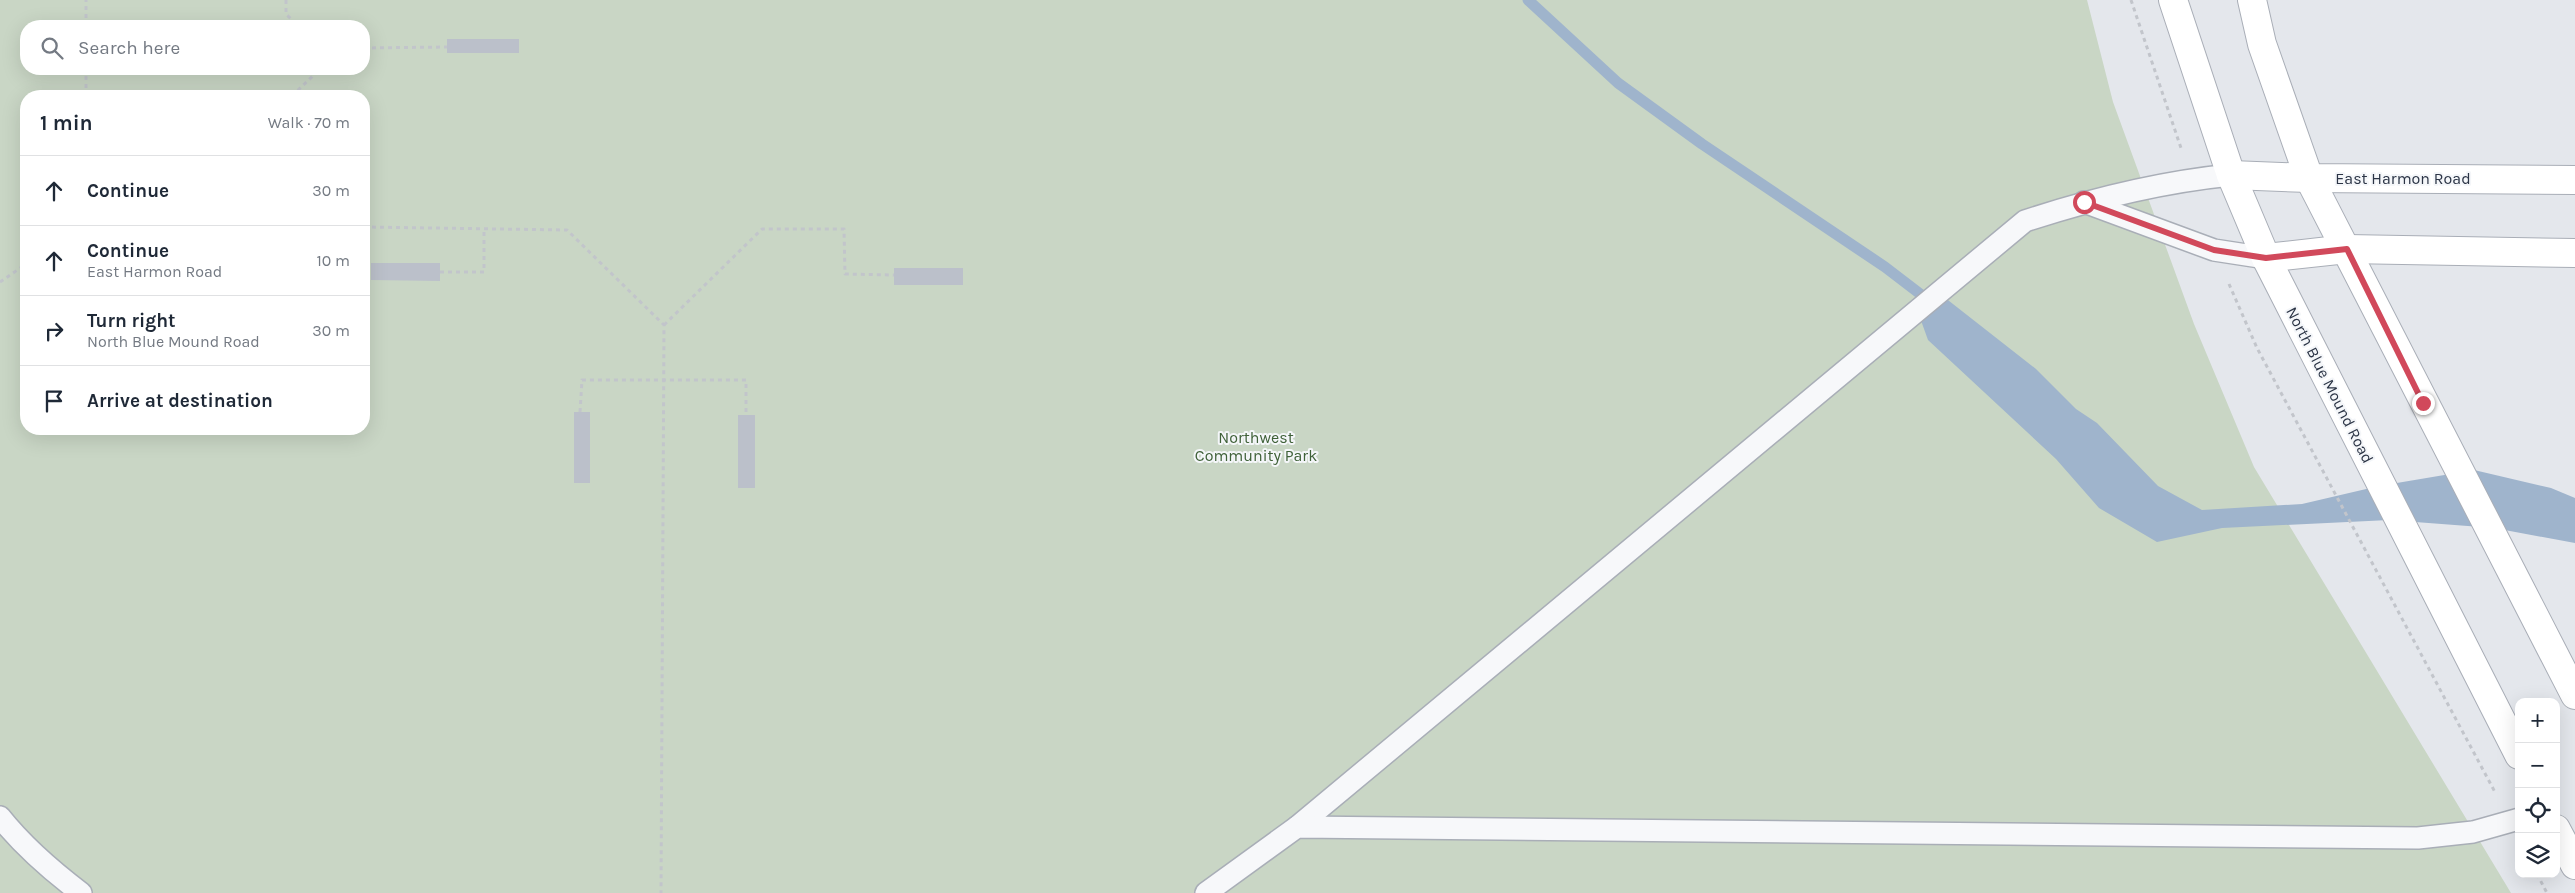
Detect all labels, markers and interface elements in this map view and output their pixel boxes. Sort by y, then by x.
search box [20,20,370,75]
icon: search [38,34,66,62]
text: Search here [78,37,180,59]
text: 1 min [40,111,93,135]
text: Walk · 70 m [268,113,350,132]
street label: East Harmon Road [2335,169,2471,188]
icon: ahead [40,177,68,205]
text: Continue [87,180,169,202]
text: 30 m [312,181,350,200]
route start [2073,191,2096,214]
text: Continue [87,240,169,262]
icon: ahead [40,247,68,275]
text: 10 m [316,251,350,270]
text: East Harmon Road [87,262,222,281]
street label: North Blue Mound Road [2282,304,2378,466]
text: Turn right [87,310,176,332]
icon: right [40,317,68,345]
text: 30 m [312,321,350,340]
text: North Blue Mound Road [87,332,260,351]
icon: arrive [40,387,68,415]
text: Arrive at destination [87,390,273,412]
route end [2412,392,2435,415]
park label: Northwest Community Park [1195,428,1317,465]
map controls [2515,698,2560,878]
button: + [2515,698,2560,743]
button: − [2515,743,2560,788]
button: locate [2515,788,2560,833]
button: layers [2515,833,2560,878]

